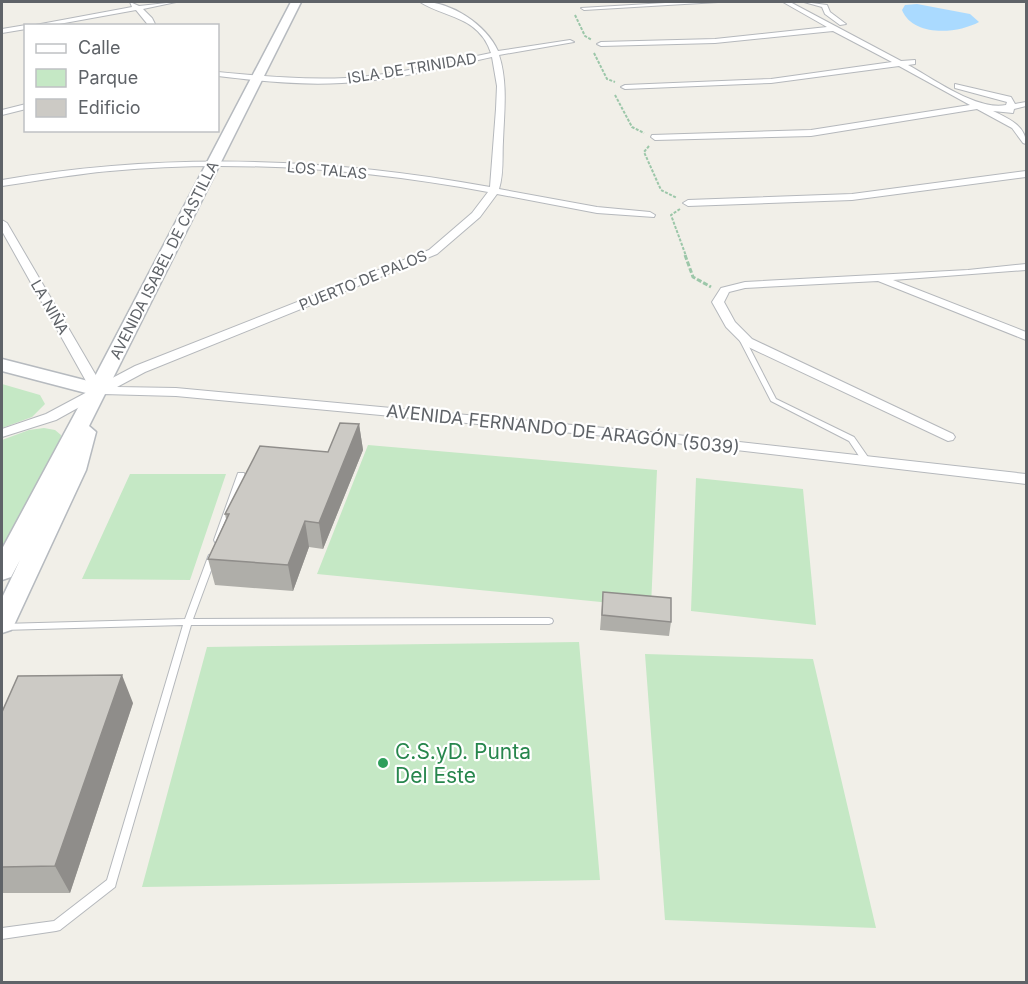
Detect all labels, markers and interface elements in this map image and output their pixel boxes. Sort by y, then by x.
legend [24,24,219,132]
text: Calle [78,37,120,58]
street label: ISLA DE TRINIDAD [346,48,478,88]
text: Parque [78,67,138,88]
text: Edificio [78,97,141,118]
street label: LOS TALAS [286,157,368,183]
street label: AVENIDA ISABEL DE CASTILLA [106,158,222,362]
street label: PUERTO DE PALOS [296,246,430,314]
street label: LA NIÑA [27,276,73,338]
street label: AVENIDA FERNANDO DE ARAGÓN (5039) [385,399,741,458]
place label: C.S.yD. Punta Del Este [395,739,531,788]
marker: C.S.yD. Punta Del Este [376,756,390,770]

